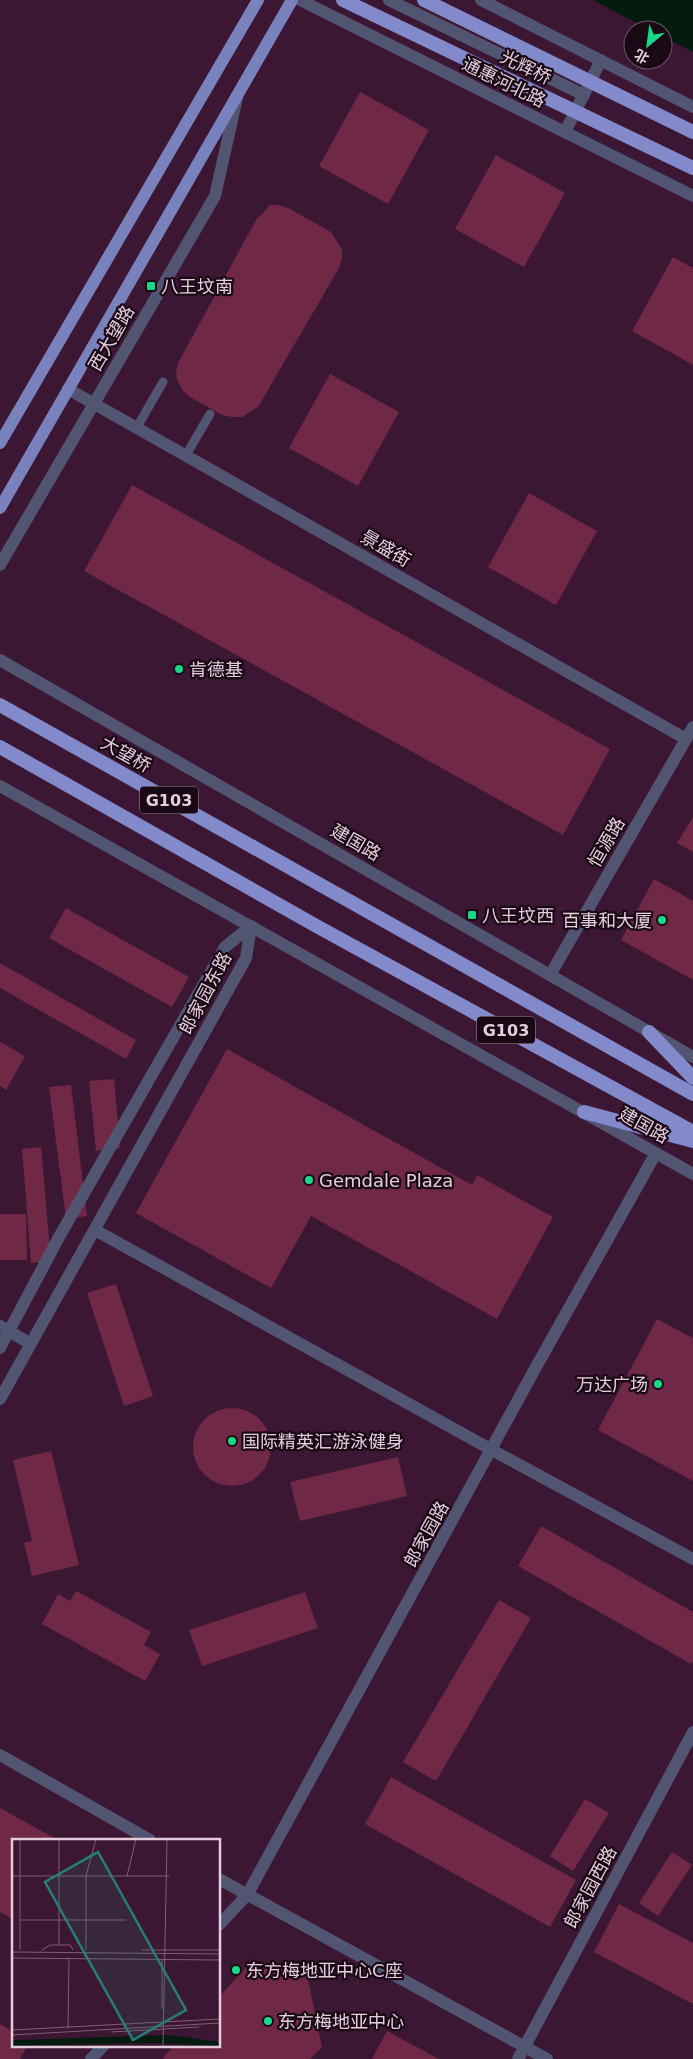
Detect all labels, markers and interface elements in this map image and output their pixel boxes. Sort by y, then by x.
north arrow [623,20,673,70]
street label: 光辉桥 [497,46,555,88]
text: 北 [632,46,652,67]
street label: 通惠河北路 [459,53,549,111]
place label: 八王坟南 [161,276,233,297]
marker: 八王坟南 [145,280,157,292]
street label: 西大望路 [84,302,138,374]
street label: 景盛街 [357,525,415,571]
place label: 肯德基 [189,659,243,680]
marker: 肯德基 [173,663,185,675]
street label: 大望桥 [97,732,155,776]
road number: G103 [140,786,198,814]
street label: 恒源路 [583,813,629,871]
street label: 建国路 [327,819,385,865]
place label: 八王坟西 [482,905,554,926]
marker: 八王坟西 [466,909,478,921]
place label: 百事和大厦 [562,910,652,931]
marker: 百事和大厦 [656,914,668,926]
street label: 郎家园东路 [175,948,235,1038]
road number: G103 [477,1016,535,1044]
street label: 建国路 [615,1103,673,1147]
place label: Gemdale Plaza [319,1170,453,1191]
marker: Gemdale Plaza [303,1174,315,1186]
place label: 万达广场 [576,1374,648,1395]
marker: 万达广场 [652,1378,664,1390]
place label: 国际精英汇游泳健身 [242,1431,404,1452]
marker: 国际精英汇游泳健身 [226,1435,238,1447]
street label: 郎家园路 [399,1497,453,1571]
inset map [12,1839,220,2046]
street label: 郎家园西路 [560,1842,620,1932]
place label: 东方梅地亚中心C座 [246,1960,403,1981]
marker: 东方梅地亚中心C座 [230,1964,242,1976]
place label: 东方梅地亚中心 [278,2011,404,2032]
marker: 东方梅地亚中心 [262,2015,274,2027]

